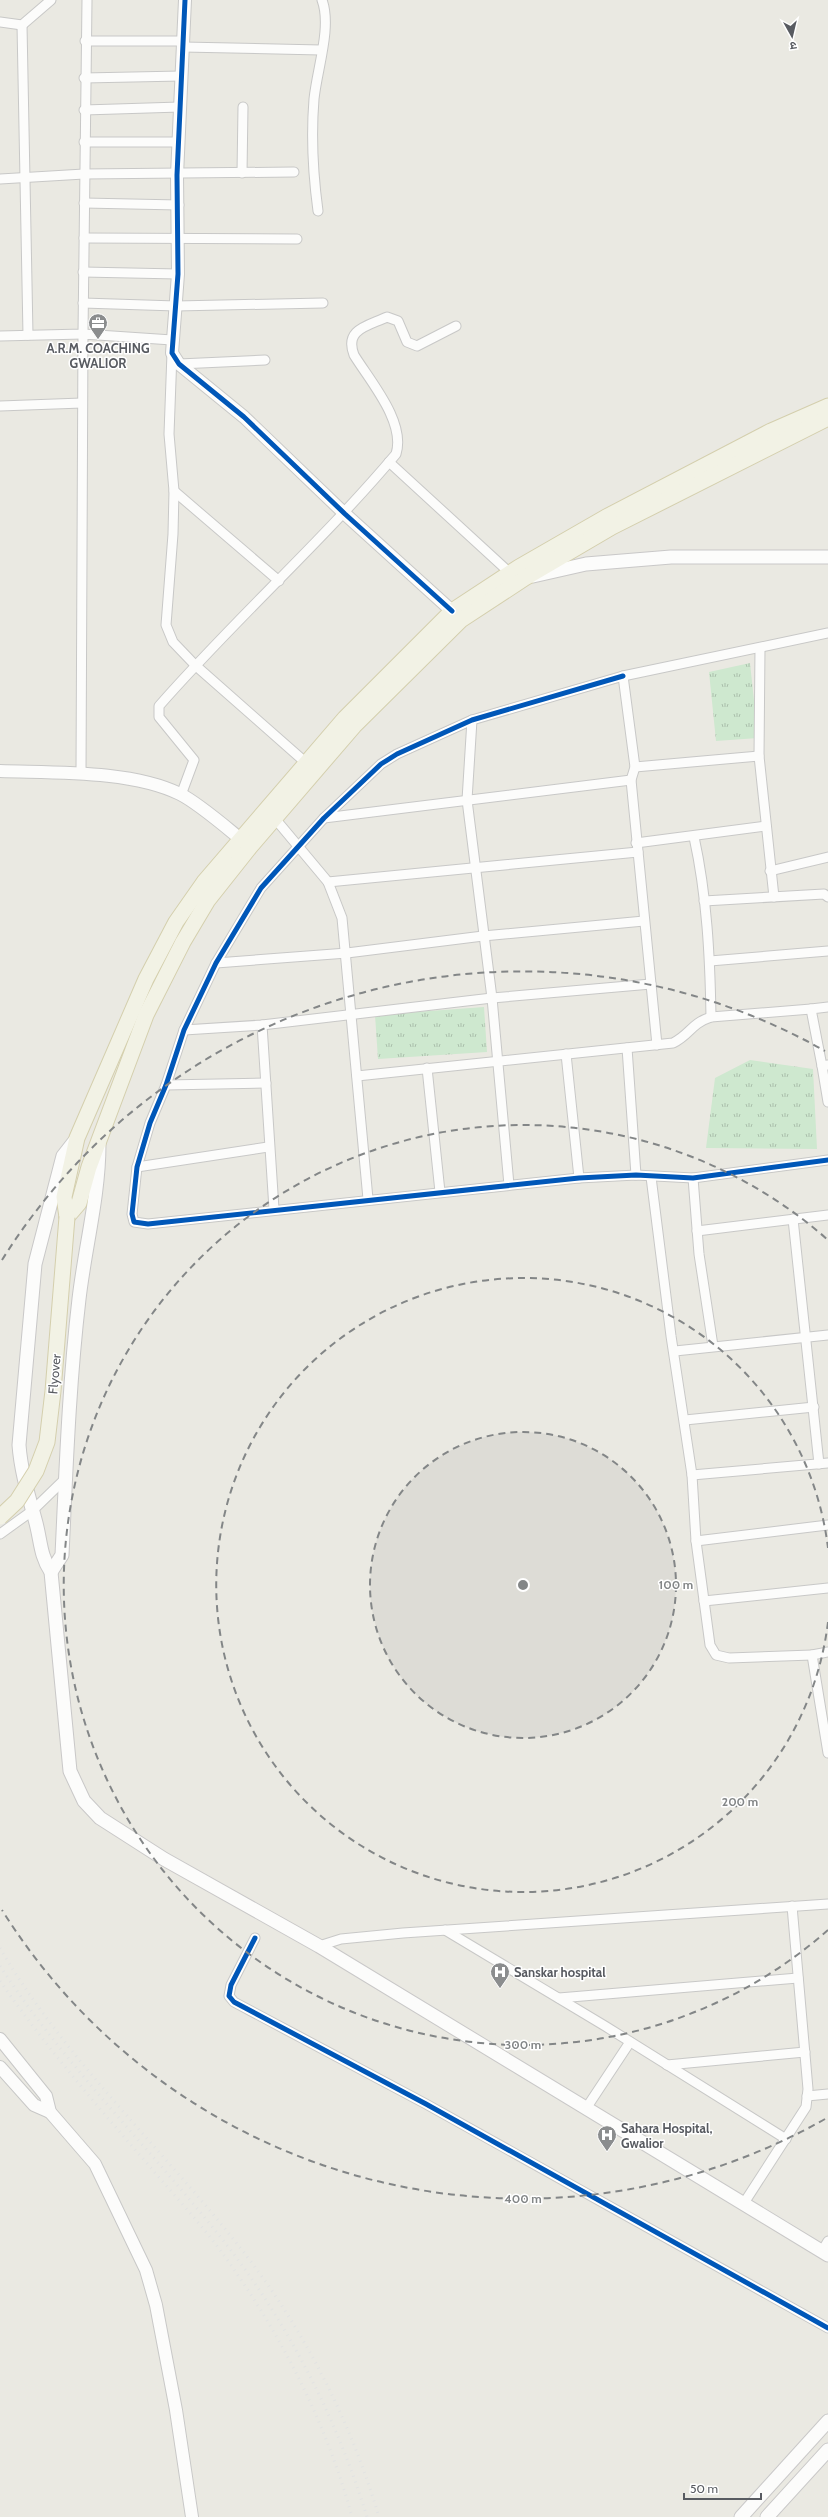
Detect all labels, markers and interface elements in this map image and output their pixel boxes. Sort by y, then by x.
north arrow [772,16,812,56]
text: उ [789,39,798,53]
office icon: A.R.M. COACHING GWALIOR [87,312,109,340]
place label: A.R.M. COACHING GWALIOR [46,340,150,371]
street label: Flyover [44,1352,64,1395]
text: 100 m [659,1577,693,1592]
centre of rings [516,1578,530,1592]
text: 200 m [722,1794,758,1809]
hospital icon: Sanskar hospital [489,1961,511,1989]
place label: Sanskar hospital [514,1964,606,1980]
text: 300 m [505,2037,541,2052]
place label: Sahara Hospital, Gwalior [621,2120,712,2151]
hospital icon: Sahara Hospital, Gwalior [596,2124,618,2152]
text: 400 m [504,2191,542,2206]
scale bar [684,2475,761,2501]
text: 50 m [690,2481,718,2496]

